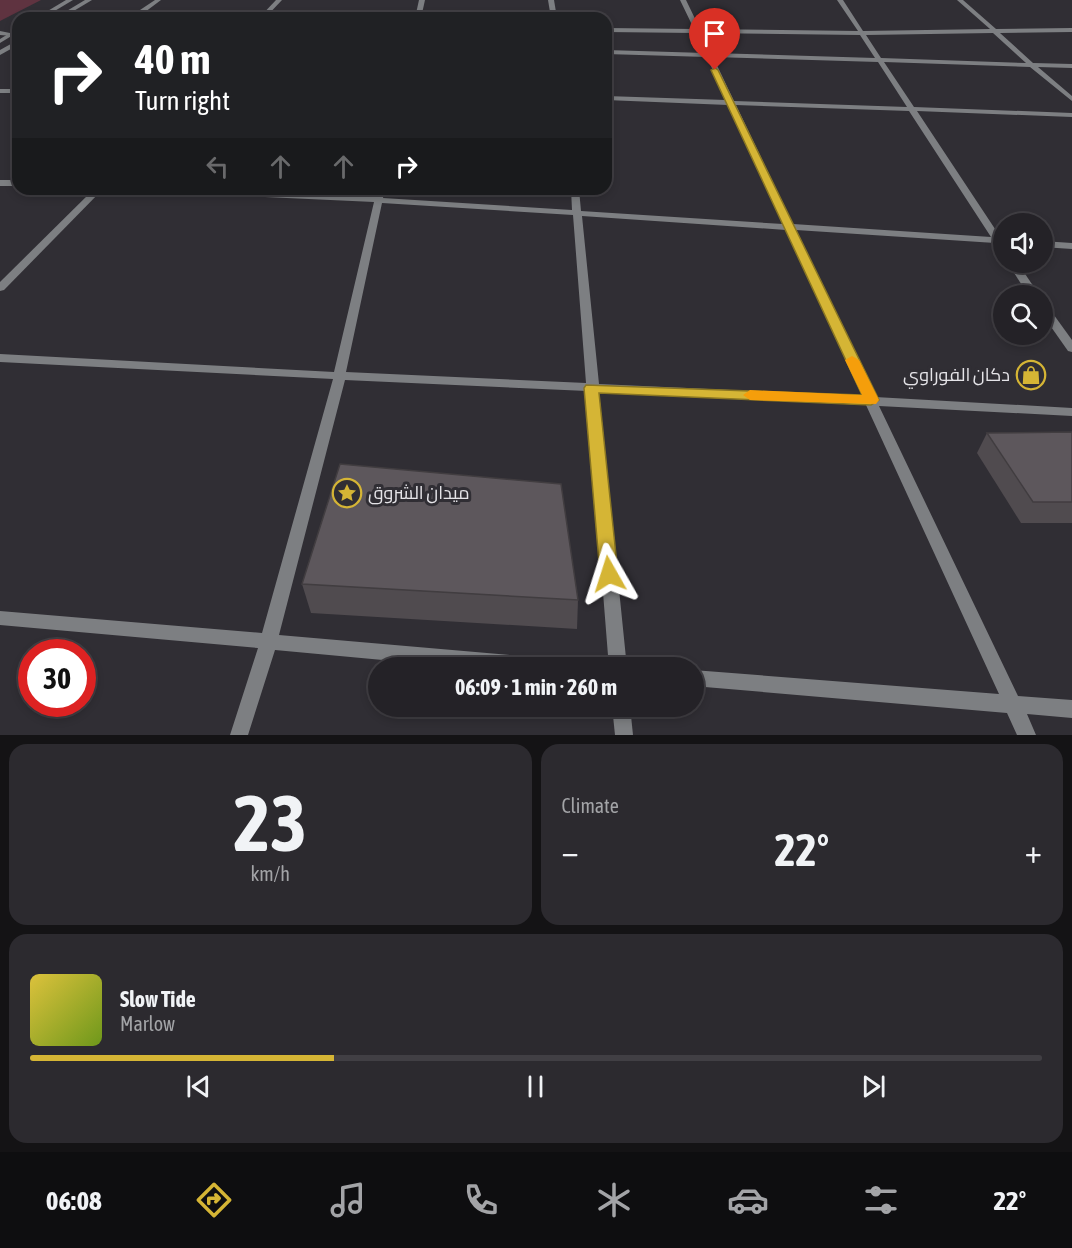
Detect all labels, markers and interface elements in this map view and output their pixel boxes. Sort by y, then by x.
pin [689,8,740,70]
icon: arrive [698,17,731,50]
text: 40 m [135,35,210,83]
icon: right [36,36,114,114]
text: Turn right [135,85,230,116]
icon: left [201,150,234,183]
icon: ahead [264,150,297,183]
icon: ahead [327,150,360,183]
icon: right [390,150,423,183]
map controls [993,213,1053,345]
button: sound [993,213,1053,273]
button: search [993,285,1053,345]
shop icon: دكان الفوراوي [1015,359,1047,391]
place label: دكان الفوراوي [903,364,1010,389]
place icon: ميدان الشروق [331,477,363,509]
place label: ميدان الشروق [368,482,469,505]
position arrow [577,542,641,606]
speed limit sign: 30 [18,639,96,717]
text: 06:09 · 1 min · 260 m [455,674,617,700]
text: 23 [234,778,307,868]
text: Climate [562,794,619,817]
text: 22° [774,824,829,876]
text: − [562,832,579,870]
text: + [1025,832,1042,870]
text: km/h [250,862,290,885]
text: Slow Tide [120,986,196,1012]
text: Marlow [120,1012,175,1035]
icon: previous [182,1070,215,1103]
icon: pause [519,1070,552,1103]
icon: next [857,1070,890,1103]
icon: directions [193,1179,235,1221]
icon: music [327,1179,369,1221]
icon: phone [460,1179,502,1221]
icon: climate [593,1179,635,1221]
icon: car [727,1179,769,1221]
icon: filters [860,1179,902,1221]
text: 06:08 [46,1185,102,1216]
text: 22° [993,1185,1026,1216]

